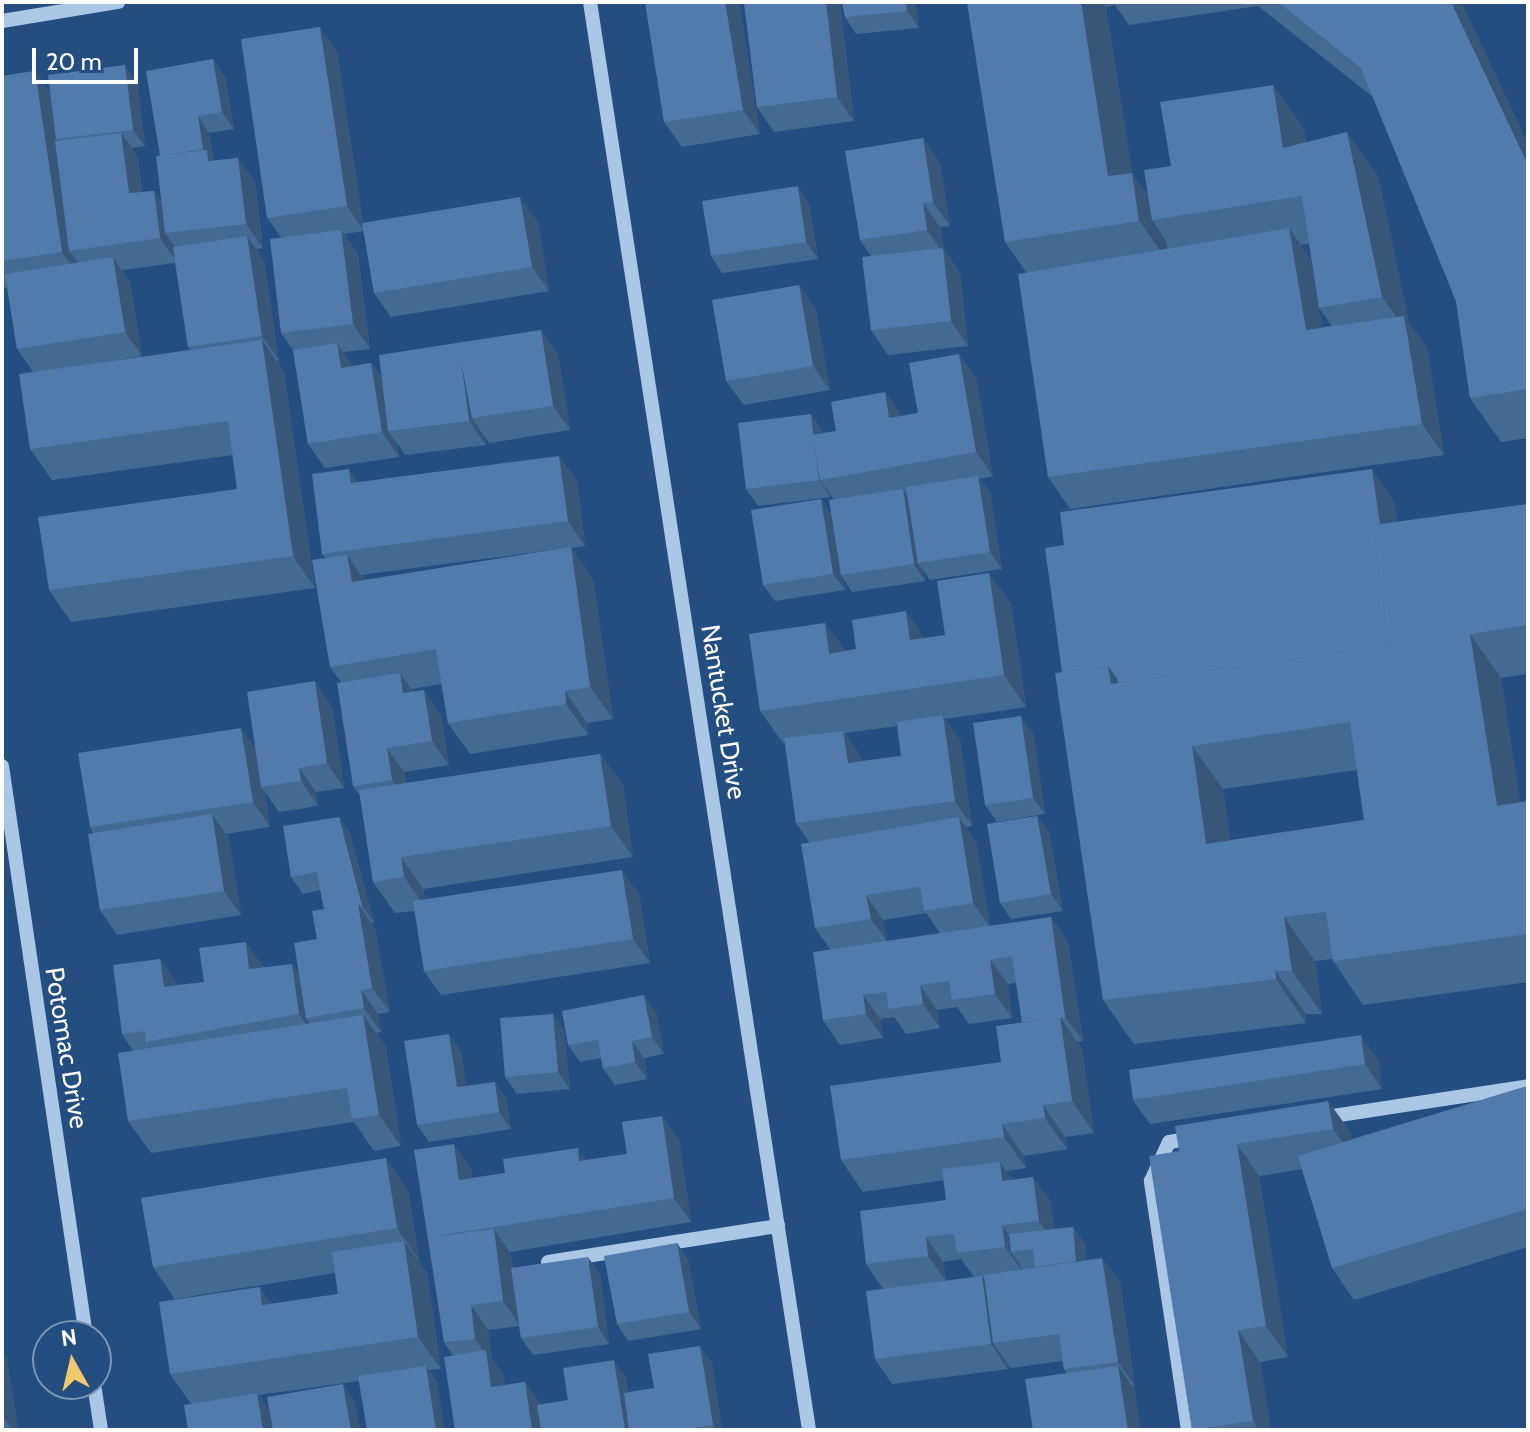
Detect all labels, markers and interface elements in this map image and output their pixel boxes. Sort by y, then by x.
scale bar [36,32,142,82]
text: 20 m [46,47,102,76]
street label: Nantucket Drive [694,622,752,802]
street label: Potomac Drive [38,965,94,1131]
north arrow [32,1320,112,1400]
text: N [59,1323,78,1352]

